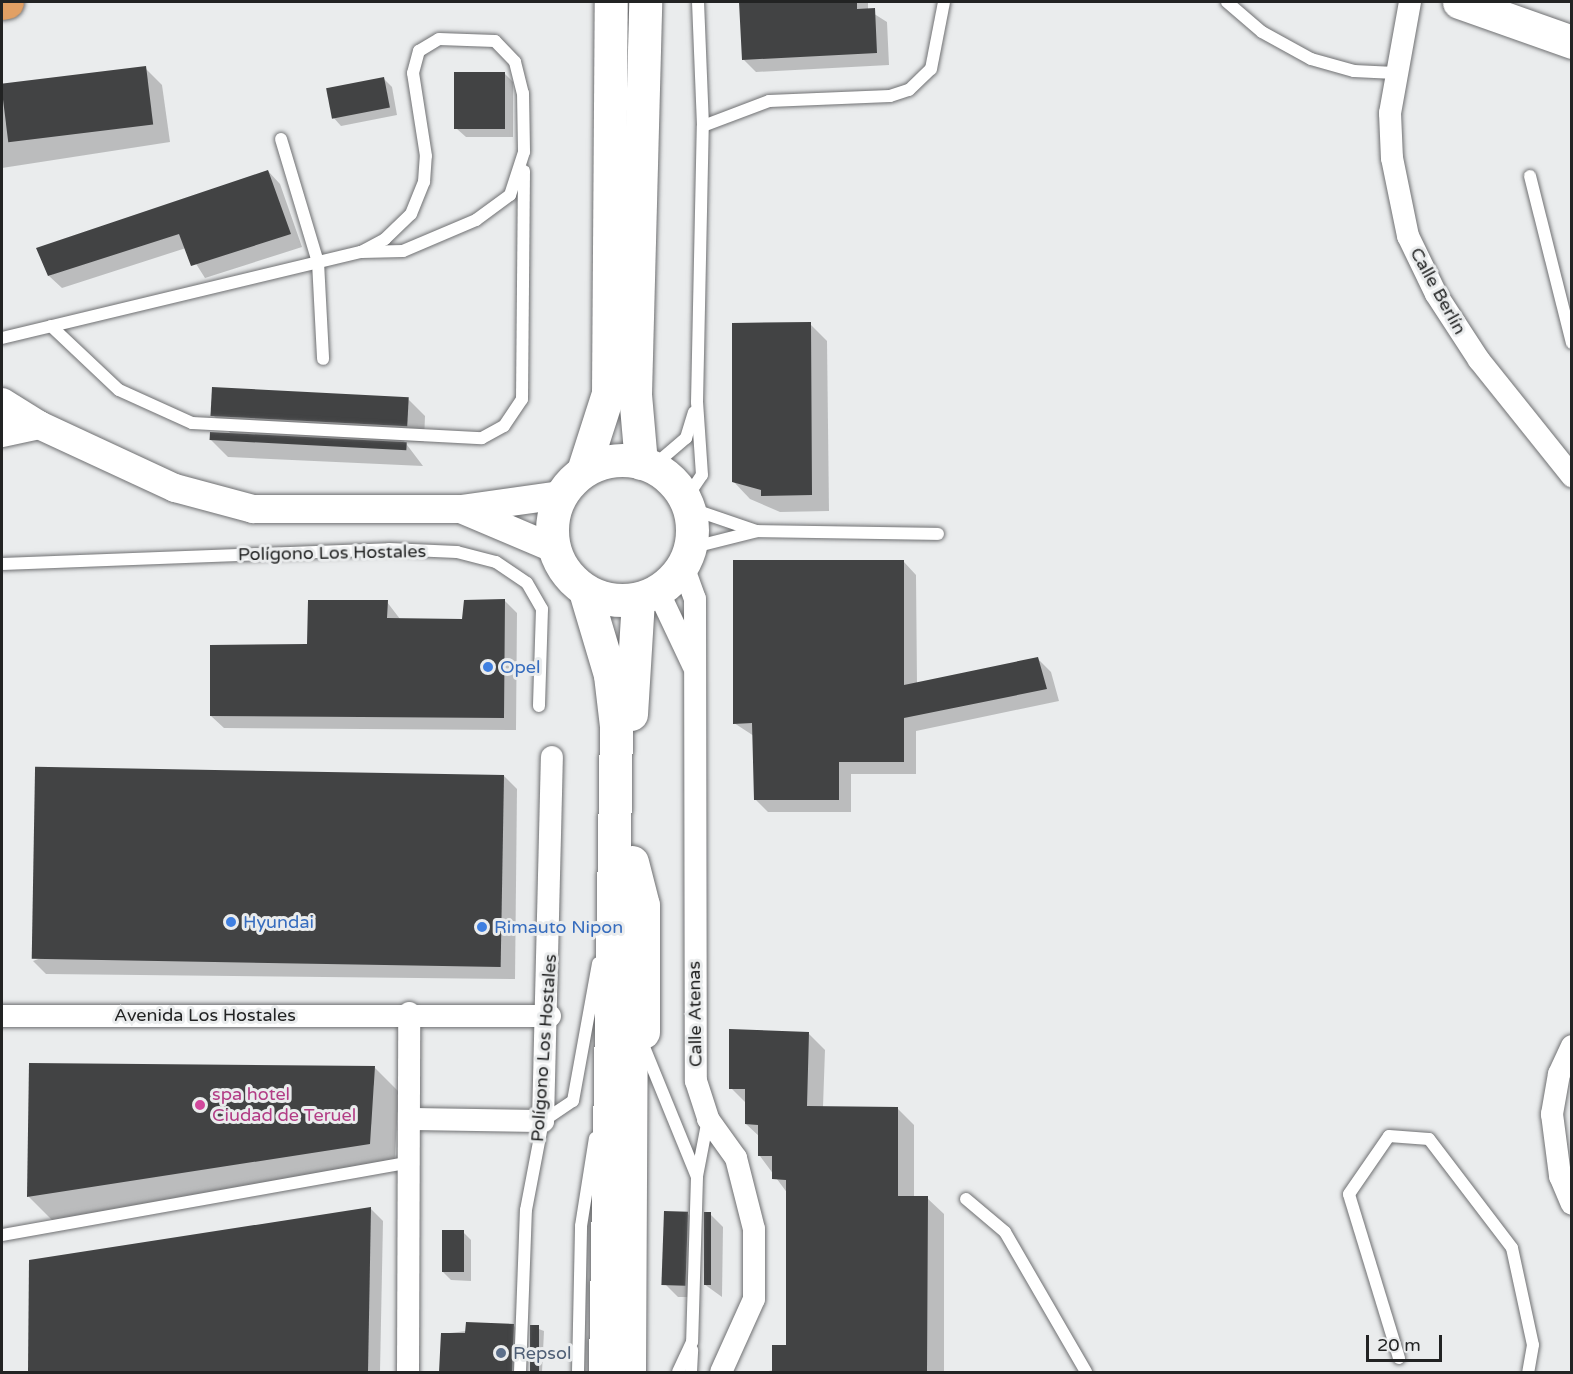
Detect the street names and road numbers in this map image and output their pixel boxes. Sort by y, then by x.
street label: Calle Berlín [1405,244,1471,338]
street label: Polígono Los Hostales [238,541,426,565]
street label: Polígono Los Hostales [527,953,561,1143]
street label: Calle Atenas [683,961,707,1067]
street label: Avenida Los Hostales [114,1004,296,1026]

